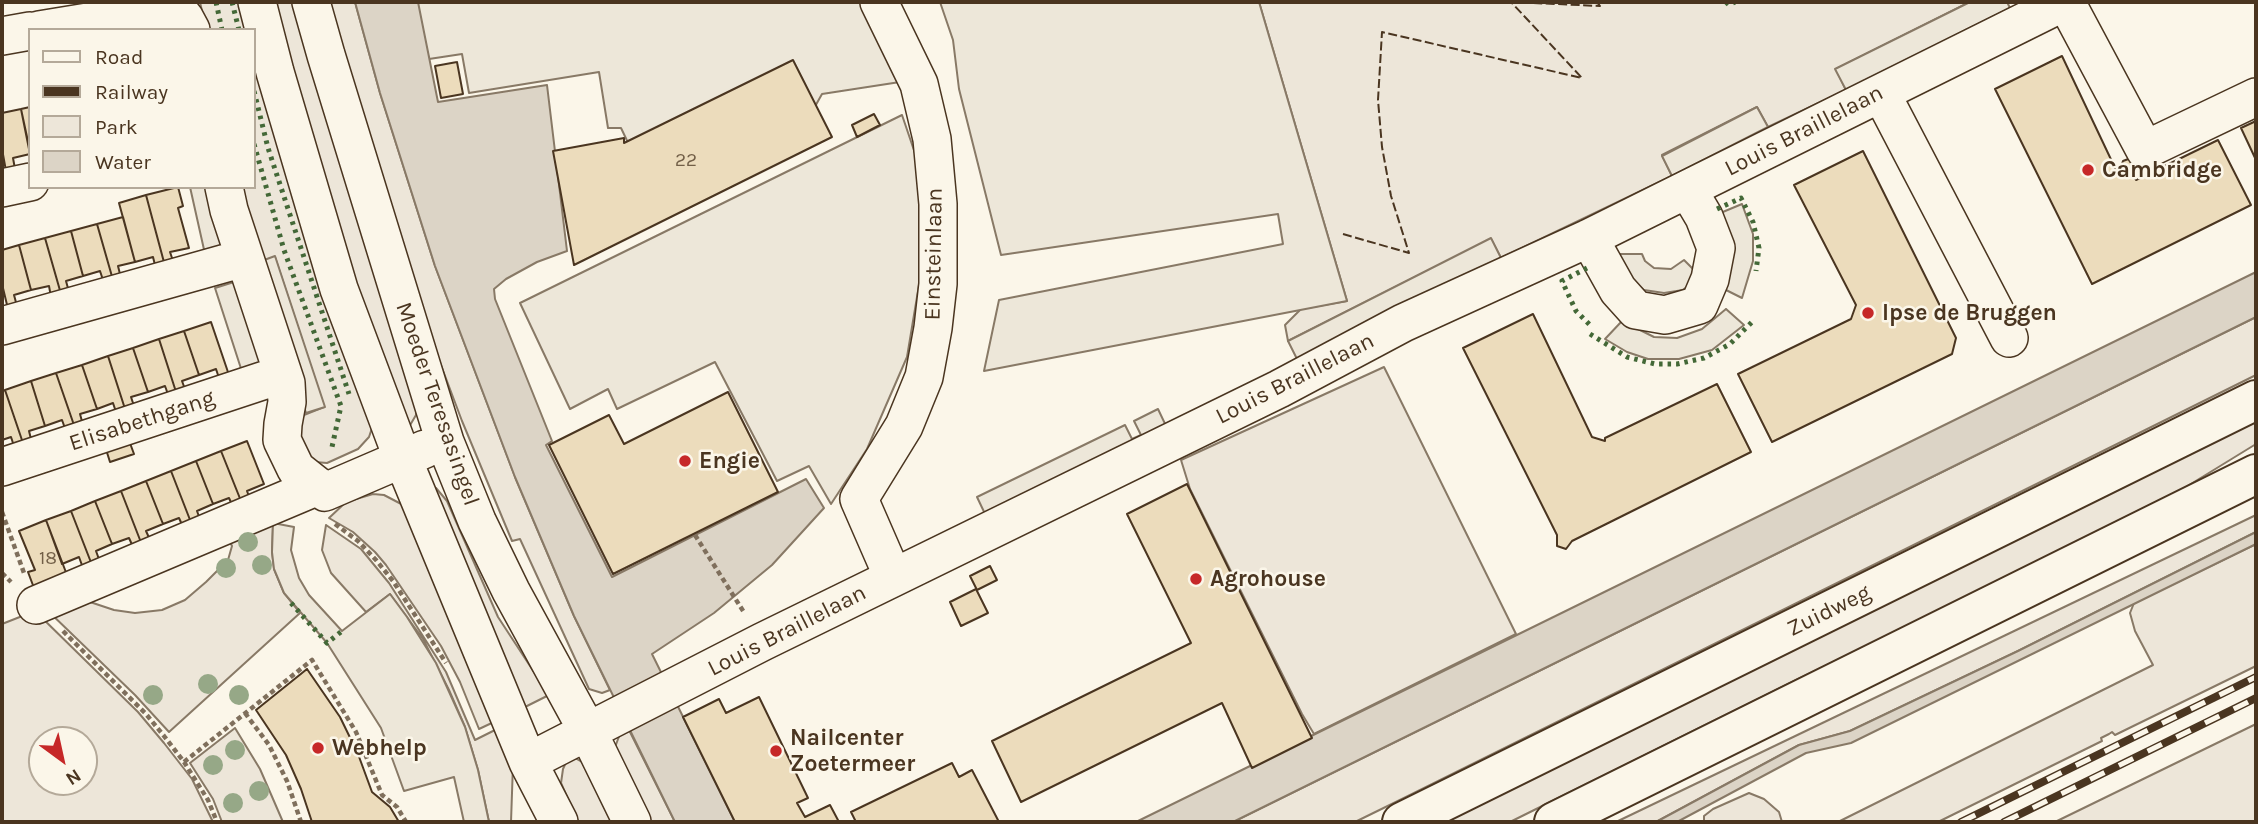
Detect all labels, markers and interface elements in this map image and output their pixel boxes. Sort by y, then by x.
legend [28,28,256,189]
text: Road [95,45,143,69]
street label: Louis Braillelaan [1720,79,1888,183]
text: Railway [95,80,168,104]
text: Park [95,115,138,139]
text: Water [95,150,151,174]
house number: 22 [675,150,697,172]
place label: Cambridge [2102,156,2222,184]
marker: Cambridge [2080,162,2096,178]
street label: Einsteinlaan [919,187,949,321]
street label: Moeder Teresasingel [389,299,485,509]
place label: Ipse de Bruggen [1882,299,2057,327]
marker: Ipse de Bruggen [1860,305,1876,321]
street label: Louis Braillelaan [1211,327,1379,431]
street label: Elisabethgang [66,384,218,458]
place label: Engie [699,447,760,475]
marker: Engie [677,453,693,469]
house number: 18 [39,548,57,570]
place label: Agrohouse [1210,565,1326,593]
marker: Agrohouse [1188,571,1204,587]
street label: Louis Braillelaan [703,579,871,683]
street label: Zuidweg [1783,579,1875,643]
place label: Nailcenter Zoetermeer [790,724,915,778]
north arrow [28,726,98,796]
place label: Webhelp [332,734,427,762]
marker: Webhelp [310,740,326,756]
marker: Nailcenter Zoetermeer [768,743,784,759]
text: N [62,764,85,790]

